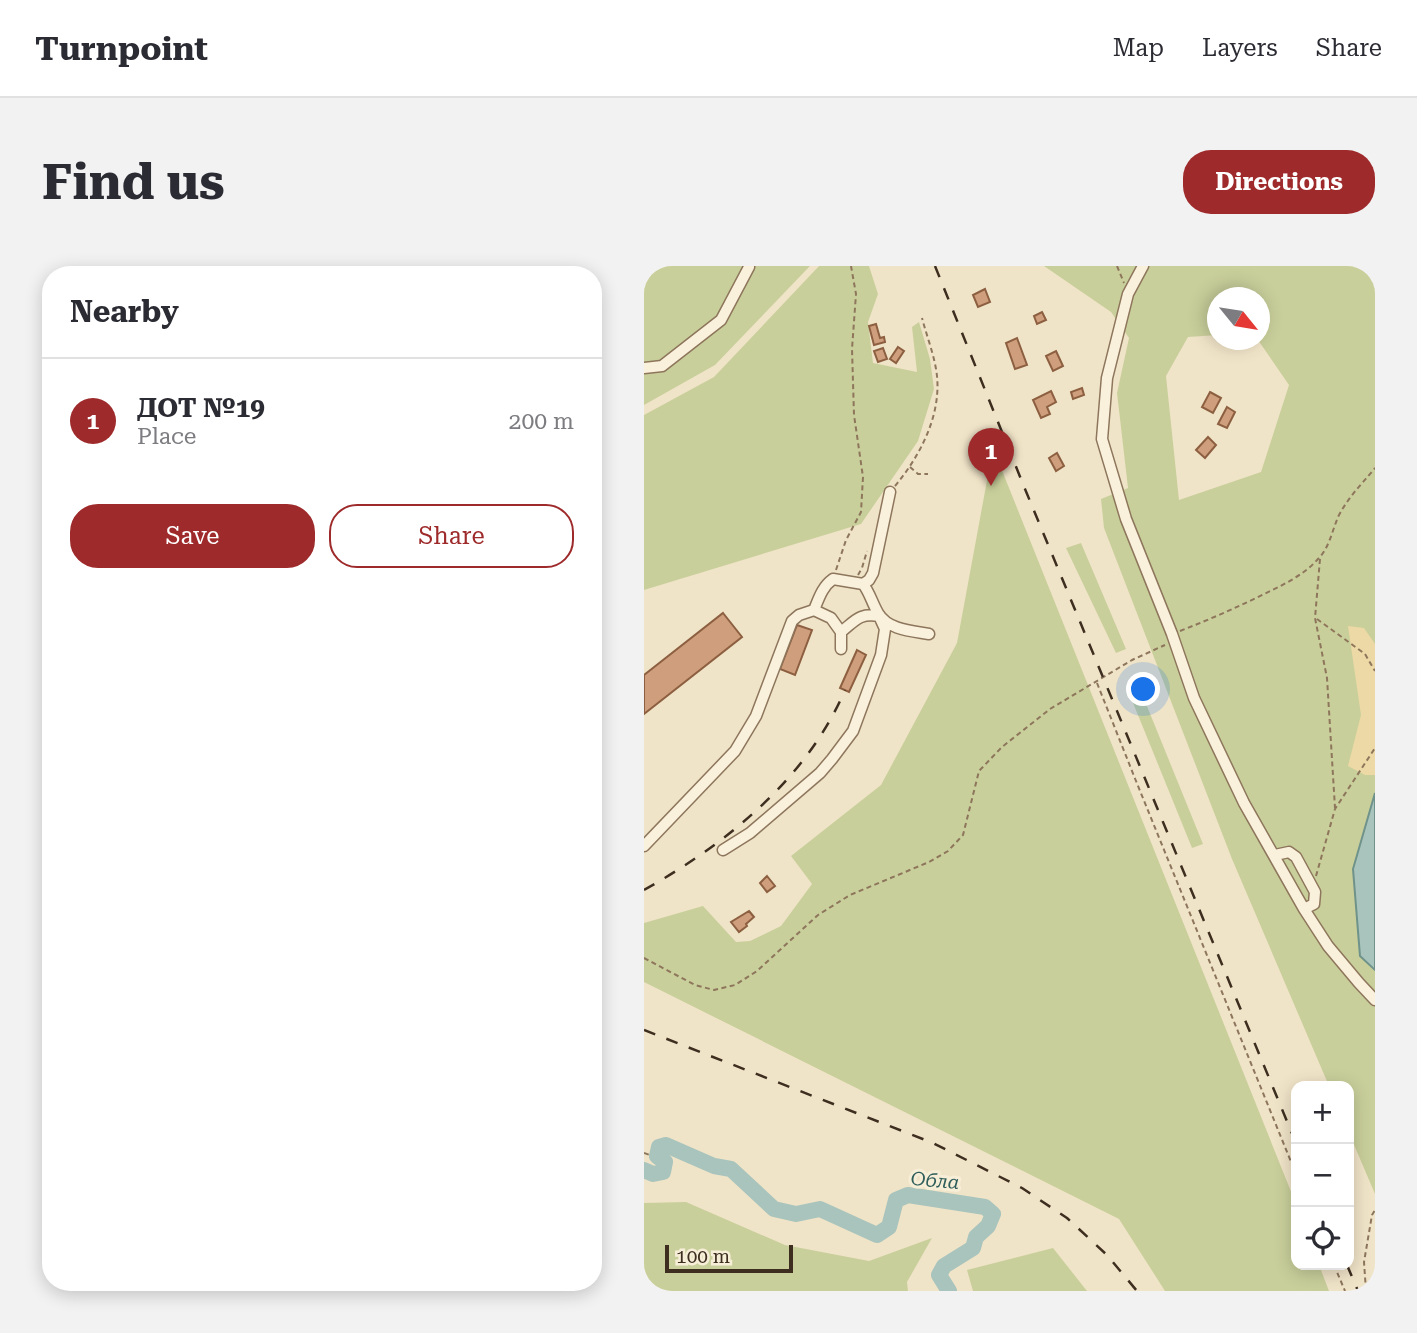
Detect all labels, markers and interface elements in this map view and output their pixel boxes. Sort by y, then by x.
text: Turnpoint [35,29,208,68]
text: Map [1113,34,1164,62]
text: Layers [1202,34,1278,62]
text: Share [1316,34,1382,62]
button: Directions [1183,150,1375,214]
text: Find us [42,154,225,211]
north arrow [1207,287,1270,350]
text: Nearby [70,294,179,329]
text: ДОТ №19 [137,393,265,423]
text: 1 [87,408,99,435]
text: 200 m [509,408,574,435]
text: Place [137,423,196,450]
pin: 1 [968,428,1014,486]
button: Save [70,504,315,568]
button: Share [329,504,574,568]
your location [1126,672,1160,706]
map controls [1291,1081,1354,1270]
button: + [1291,1081,1354,1144]
button: − [1291,1144,1354,1207]
water label: Обла [910,1167,960,1194]
button: locate [1291,1207,1354,1270]
scale bar [665,1242,793,1274]
text: 100 m [676,1245,730,1268]

